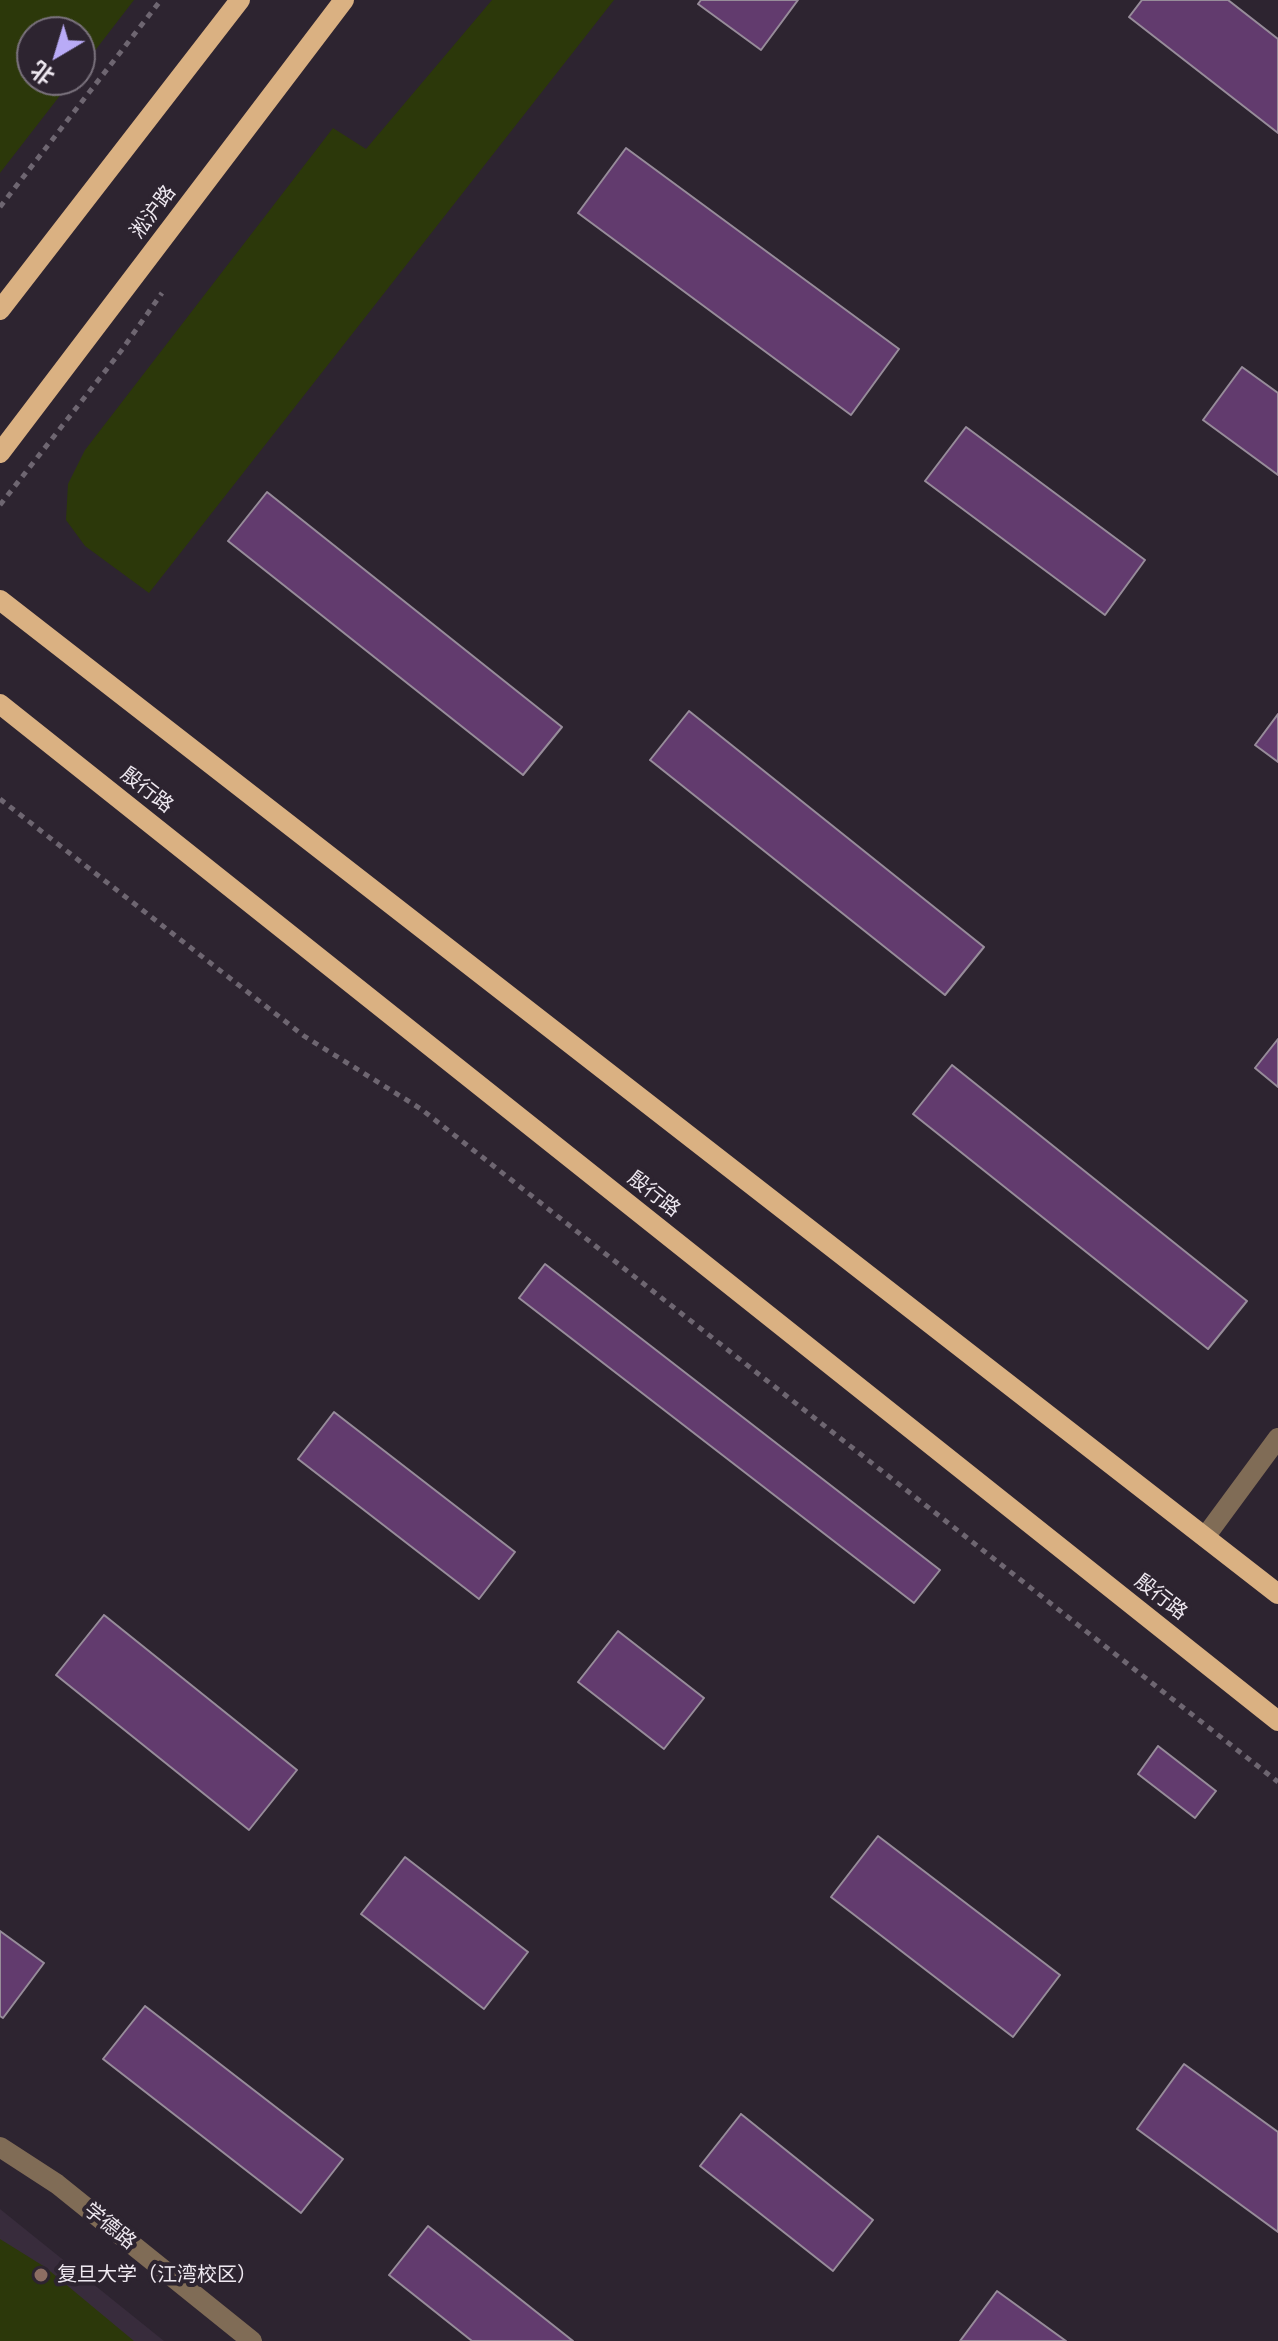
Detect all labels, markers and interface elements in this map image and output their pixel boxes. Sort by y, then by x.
north arrow [16,16,96,96]
text: 北 [26,56,59,90]
street label: 淞沪路 [125,181,181,243]
street label: 殷行路 [116,762,178,818]
street label: 殷行路 [623,1166,685,1222]
street label: 殷行路 [1130,1569,1192,1625]
street label: 学德路 [79,2198,141,2254]
place label: 复旦大学（江湾校区） [57,2263,257,2287]
marker: 复旦大学（江湾校区） [32,2266,50,2284]

